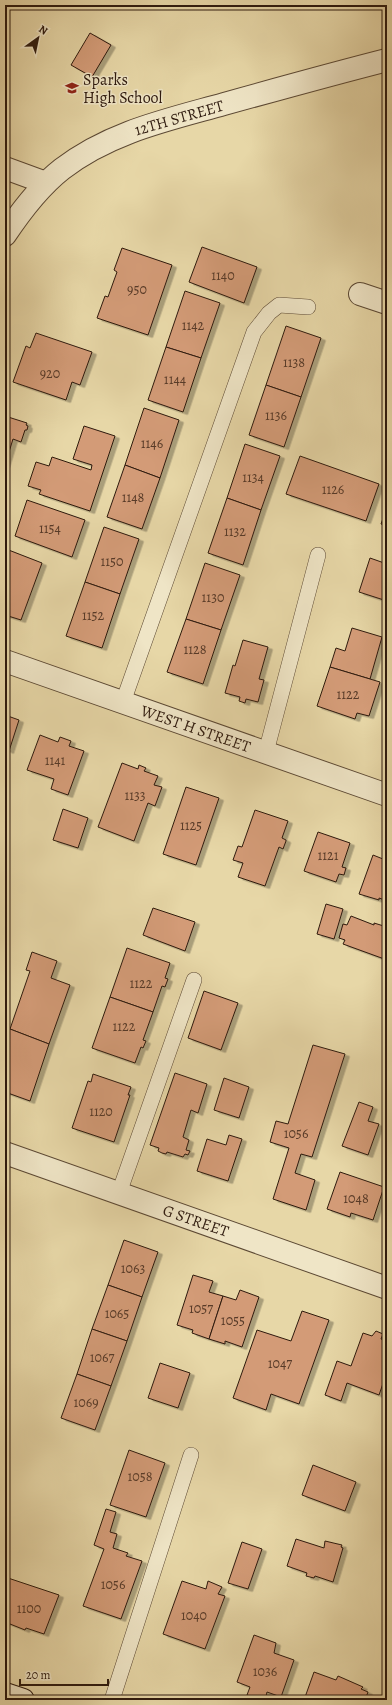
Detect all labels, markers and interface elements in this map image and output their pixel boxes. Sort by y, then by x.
north arrow [18,18,58,58]
text: N [36,22,51,39]
place label: Sparks High School [83,69,163,109]
school or university icon: Sparks High School [64,80,80,96]
street label: 12TH STREET [132,95,227,141]
house number: 1140 [211,266,235,285]
house number: 950 [127,280,147,299]
house number: 1142 [182,316,205,335]
house number: 1138 [283,353,305,372]
house number: 920 [40,364,60,383]
house number: 1144 [164,370,186,389]
house number: 1136 [265,406,287,425]
house number: 1146 [141,434,163,453]
house number: 1134 [242,468,264,487]
house number: 1126 [322,480,344,499]
house number: 1148 [122,488,145,507]
house number: 1154 [39,519,61,538]
house number: 1132 [224,522,246,541]
house number: 1150 [100,552,124,571]
house number: 1130 [202,588,224,607]
house number: 1152 [82,606,104,625]
house number: 1128 [183,640,207,659]
house number: 1122 [337,685,360,704]
street label: WEST H STREET [137,700,254,758]
house number: 1141 [45,751,66,770]
house number: 1133 [124,786,146,805]
house number: 1125 [180,816,202,835]
house number: 1121 [317,846,339,865]
house number: 1122 [130,974,153,993]
house number: 1122 [113,1017,136,1036]
house number: 1120 [89,1102,113,1121]
house number: 1056 [284,1124,308,1143]
house number: 1048 [343,1189,369,1208]
street label: G STREET [160,1199,232,1243]
house number: 1063 [121,1259,145,1278]
house number: 1057 [189,1299,213,1318]
house number: 1065 [105,1304,129,1323]
house number: 1055 [221,1311,245,1330]
house number: 1067 [90,1348,114,1367]
house number: 1047 [268,1354,292,1373]
house number: 1069 [73,1393,99,1412]
house number: 1058 [127,1467,153,1486]
house number: 1056 [101,1575,125,1594]
house number: 1100 [17,1599,41,1618]
house number: 1040 [181,1606,207,1625]
scale bar [20,1661,108,1687]
house number: 1036 [253,1662,277,1681]
text: 20 m [26,1667,50,1683]

